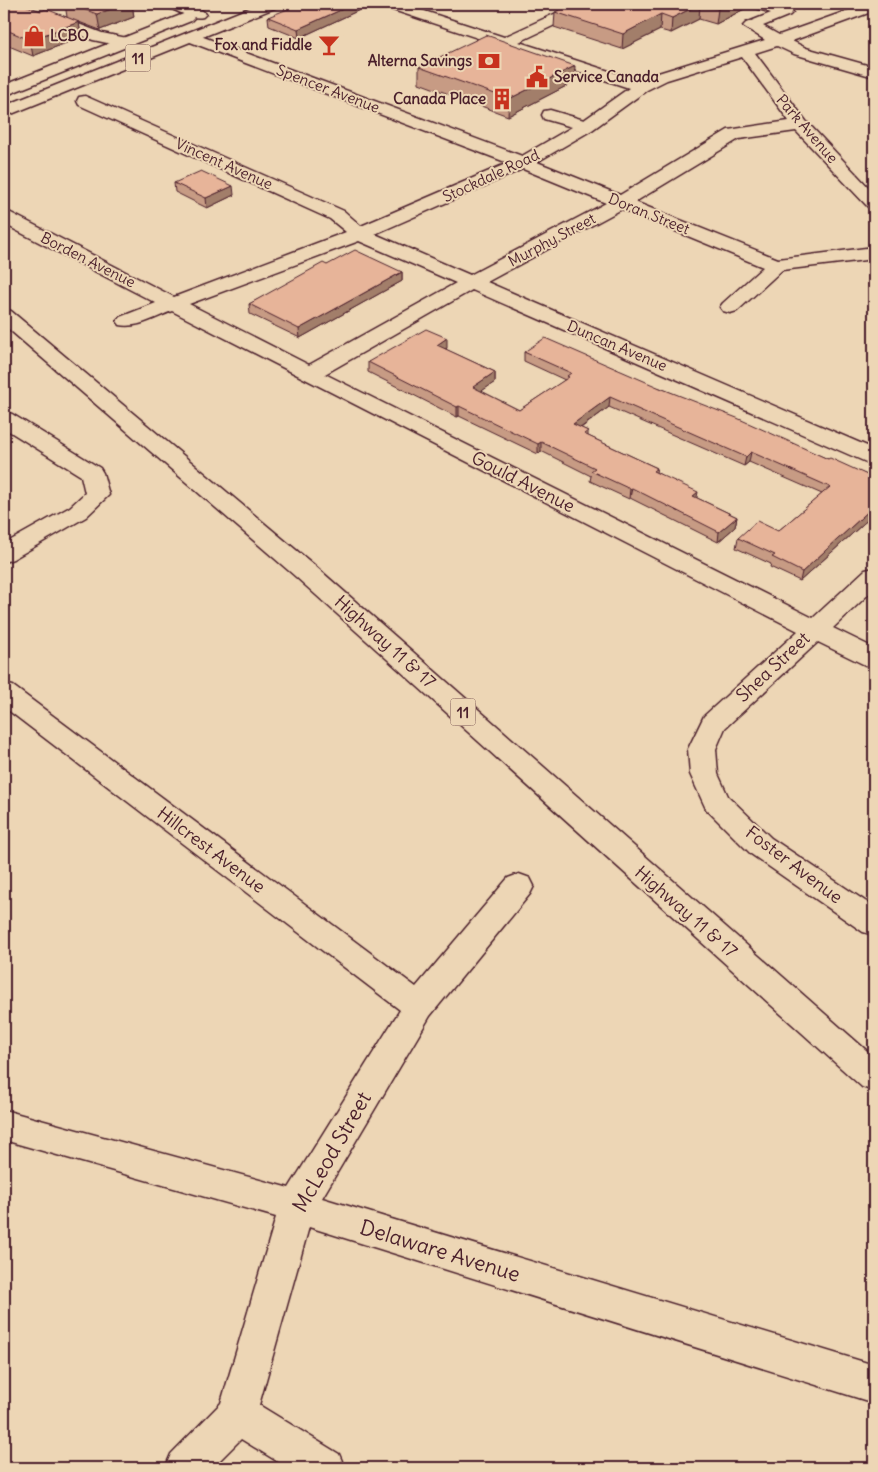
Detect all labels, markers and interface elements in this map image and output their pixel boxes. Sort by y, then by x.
shop icon: LCBO [21,23,47,49]
place label: LCBO [50,26,89,45]
bar icon: Fox and Fiddle [316,32,342,58]
place label: Fox and Fiddle [214,35,312,54]
road number: 11 [126,44,150,72]
bank icon: Alterna Savings [476,48,502,74]
place label: Alterna Savings [368,51,472,71]
street label: Spencer Avenue [274,60,383,117]
public building icon: Service Canada [524,64,550,90]
place label: Service Canada [554,67,660,86]
building icon: Canada Place [489,86,515,112]
place label: Canada Place [393,89,486,108]
street label: Park Avenue [772,90,842,167]
street label: Vincent Avenue [173,134,276,193]
street label: Stockdale Road [439,145,542,206]
street label: Doran Street [606,189,693,238]
street label: Murphy Street [505,209,599,271]
street label: Borden Avenue [38,228,139,292]
street label: Duncan Avenue [564,316,670,375]
street label: Gould Avenue [468,446,579,517]
street label: Highway 11 & 17 [330,590,441,693]
street label: Shea Street [731,627,814,707]
road number: 11 [450,699,476,726]
street label: Hillcrest Avenue [153,801,270,898]
street label: Foster Avenue [741,821,847,908]
street label: Highway 11 & 17 [630,861,743,963]
street label: McLeod Street [286,1087,377,1217]
street label: Delaware Avenue [357,1213,523,1288]

